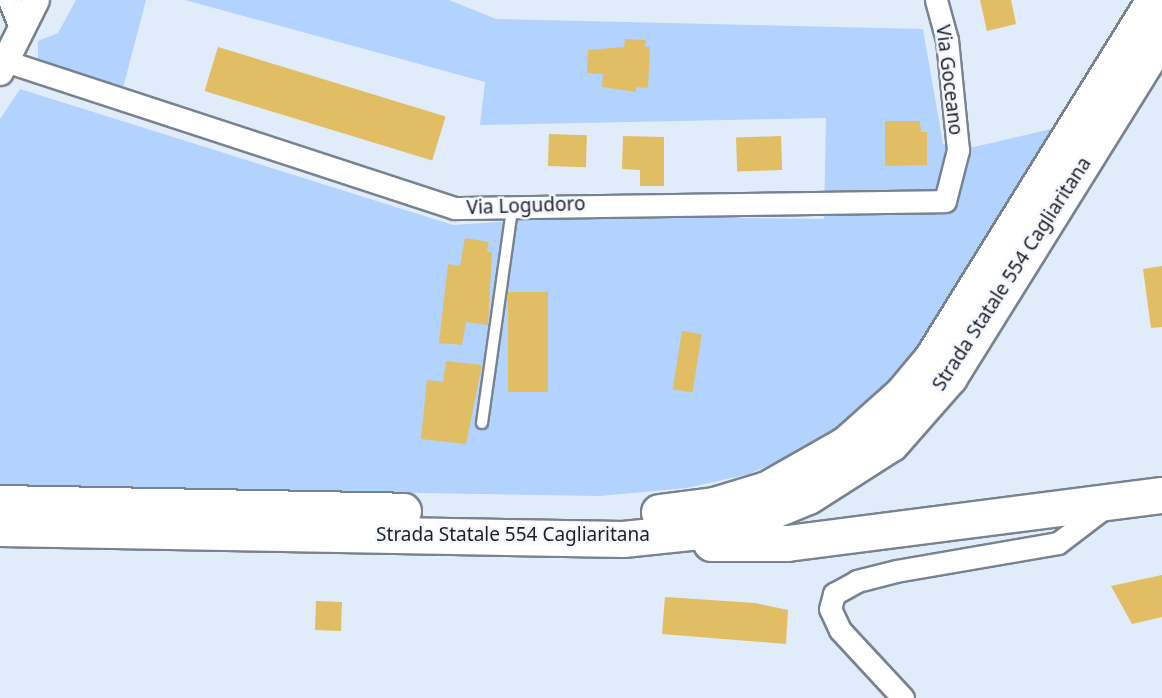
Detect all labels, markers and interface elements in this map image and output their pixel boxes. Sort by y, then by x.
street label: Via Goceano [931,24,967,136]
street label: Strada Statale 554 Cagliaritana [928,153,1096,395]
street label: Via Logudoro [466,193,586,219]
street label: Strada Statale 554 Cagliaritana [376,524,650,546]

